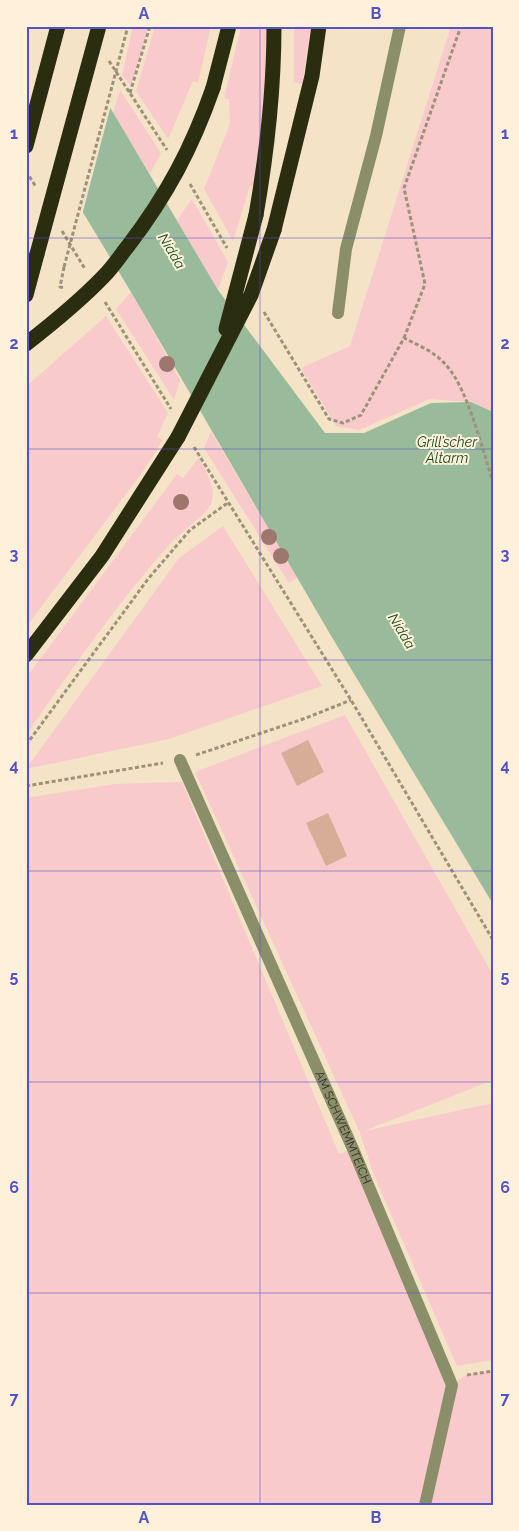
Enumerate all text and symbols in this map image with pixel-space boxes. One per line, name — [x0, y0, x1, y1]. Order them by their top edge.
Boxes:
text: A — [139, 4, 150, 23]
text: B — [371, 4, 382, 23]
text: 1 — [10, 124, 18, 143]
text: 1 — [501, 124, 509, 143]
water label: Nidda — [155, 230, 189, 272]
text: 2 — [9, 334, 19, 353]
text: 2 — [500, 334, 510, 353]
water label: Grill’scher Altarm — [417, 434, 478, 466]
text: 3 — [10, 545, 19, 564]
text: 3 — [501, 545, 510, 564]
water label: Nidda — [385, 610, 419, 652]
text: 4 — [9, 756, 19, 775]
text: 4 — [500, 756, 510, 775]
text: 5 — [10, 967, 19, 986]
text: 5 — [501, 967, 510, 986]
street label: AM SCHWEMMTEICH — [312, 1069, 374, 1186]
text: 6 — [9, 1178, 19, 1197]
text: 6 — [500, 1178, 510, 1197]
text: 7 — [10, 1389, 19, 1408]
text: 7 — [501, 1389, 510, 1408]
text: A — [139, 1508, 150, 1527]
text: B — [371, 1508, 382, 1527]

